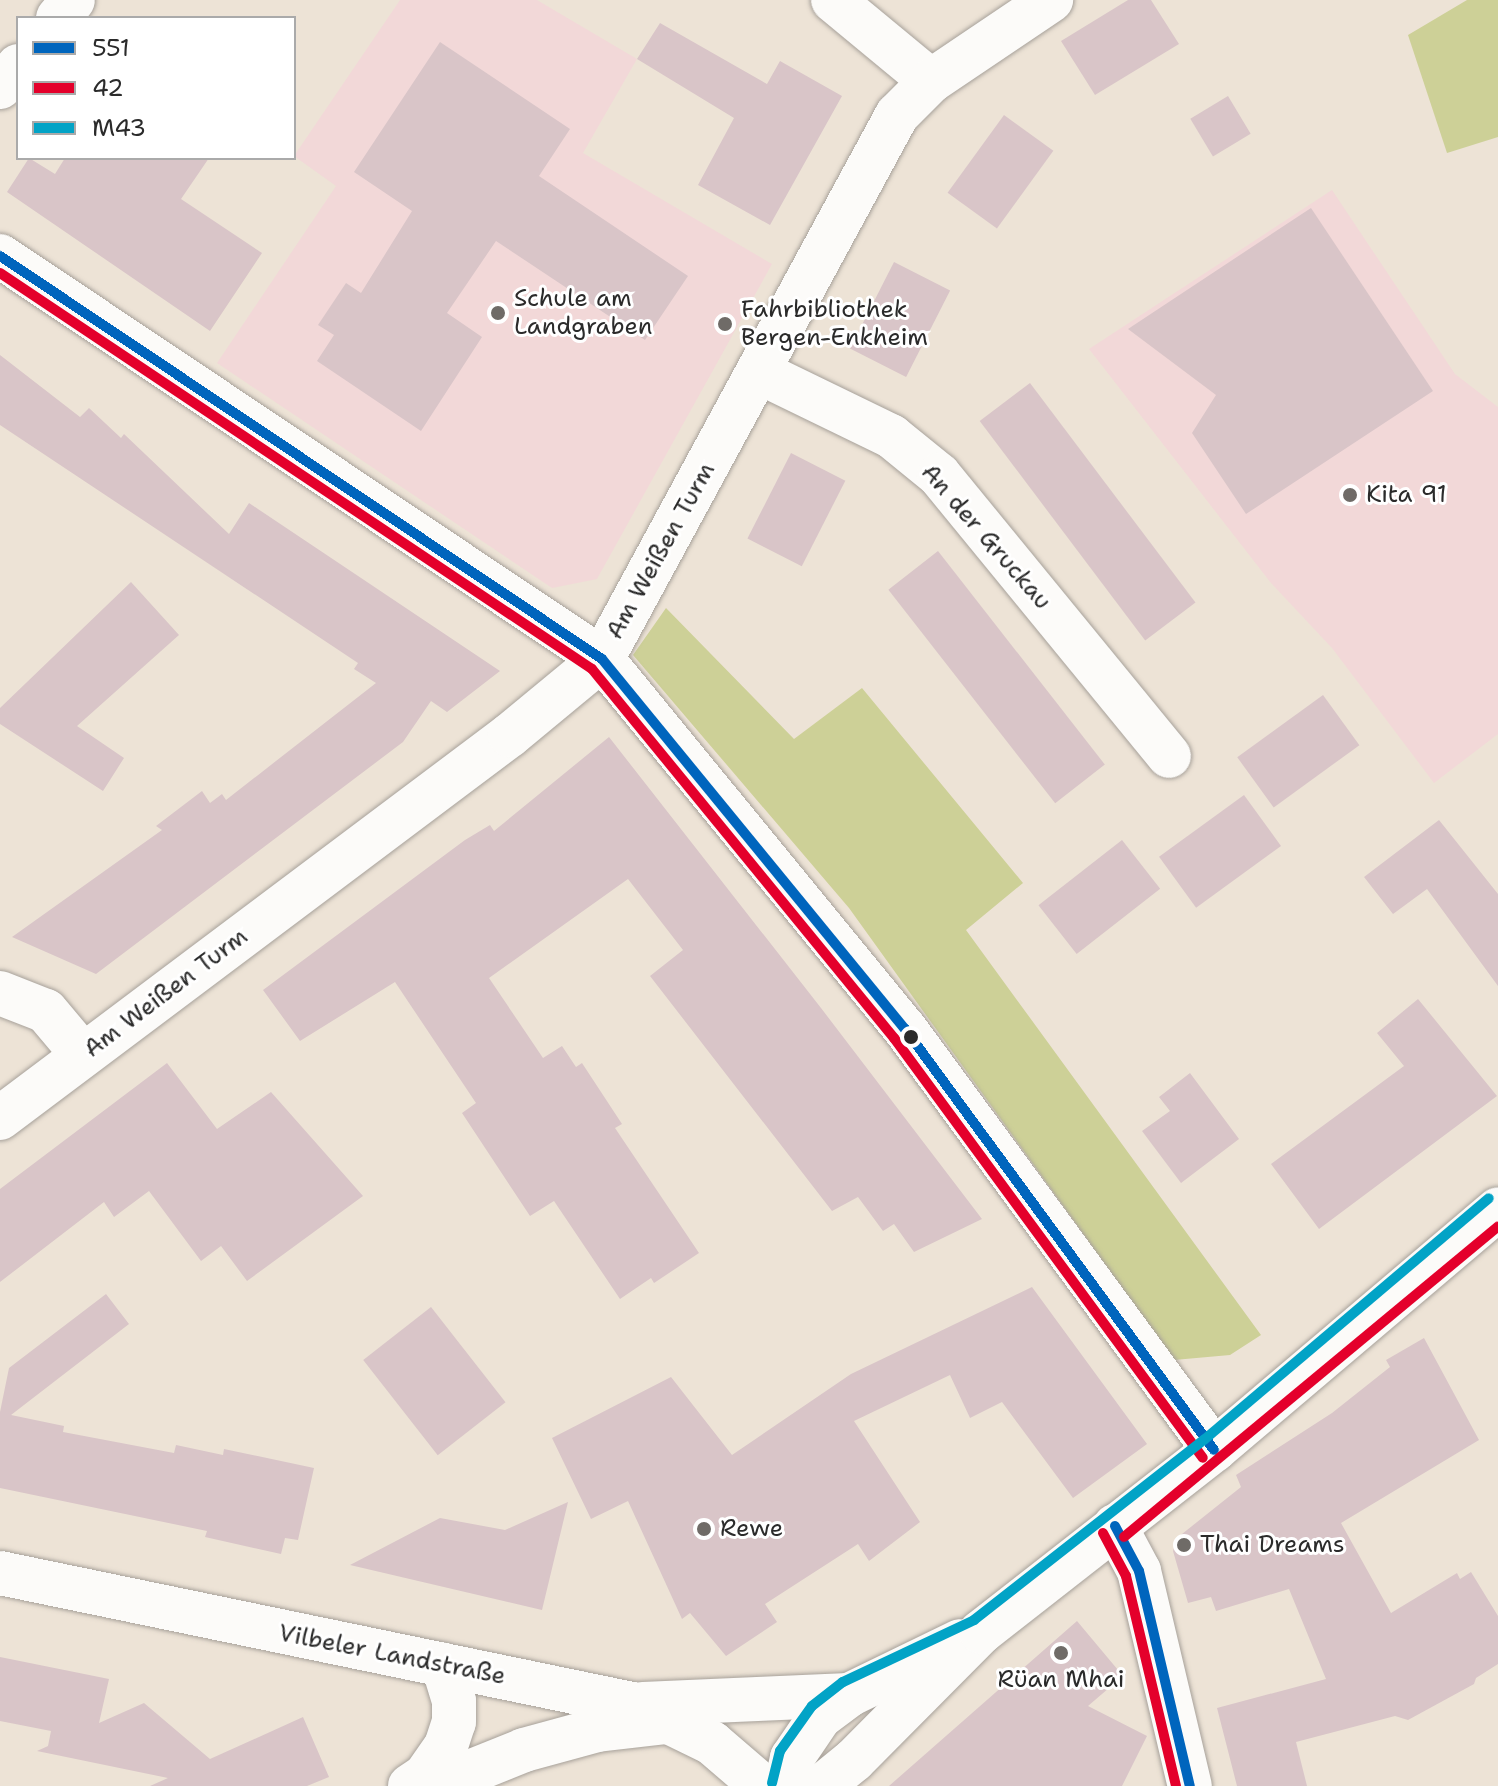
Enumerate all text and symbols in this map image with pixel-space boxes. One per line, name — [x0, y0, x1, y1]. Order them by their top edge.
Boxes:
legend — [16, 16, 296, 160]
text: 551 — [92, 32, 130, 64]
text: 42 — [92, 72, 124, 104]
text: M43 — [92, 112, 146, 144]
place label: Schule am Landgraben — [514, 285, 652, 341]
place label: Fahrbibliothek Bergen-Enkheim — [741, 296, 928, 352]
marker: Schule am Landgraben — [489, 304, 507, 322]
marker: Fahrbibliothek Bergen-Enkheim — [716, 315, 734, 333]
street label: Am Weißen Turm — [601, 458, 721, 644]
street label: An der Gruckau — [915, 458, 1057, 616]
place label: Kita 91 — [1366, 481, 1447, 509]
marker: Kita 91 — [1341, 486, 1359, 504]
street label: Am Weißen Turm — [79, 922, 253, 1064]
unlabelled marker — [903, 1029, 919, 1045]
place label: Rewe — [720, 1515, 783, 1543]
marker: Rewe — [695, 1520, 713, 1538]
place label: Thai Dreams — [1200, 1531, 1345, 1559]
marker: Thai Dreams — [1175, 1536, 1193, 1554]
street label: Vilbeler Landstraße — [276, 1619, 508, 1691]
marker: Rüan Mhai — [1052, 1644, 1070, 1662]
place label: Rüan Mhai — [997, 1666, 1125, 1694]

